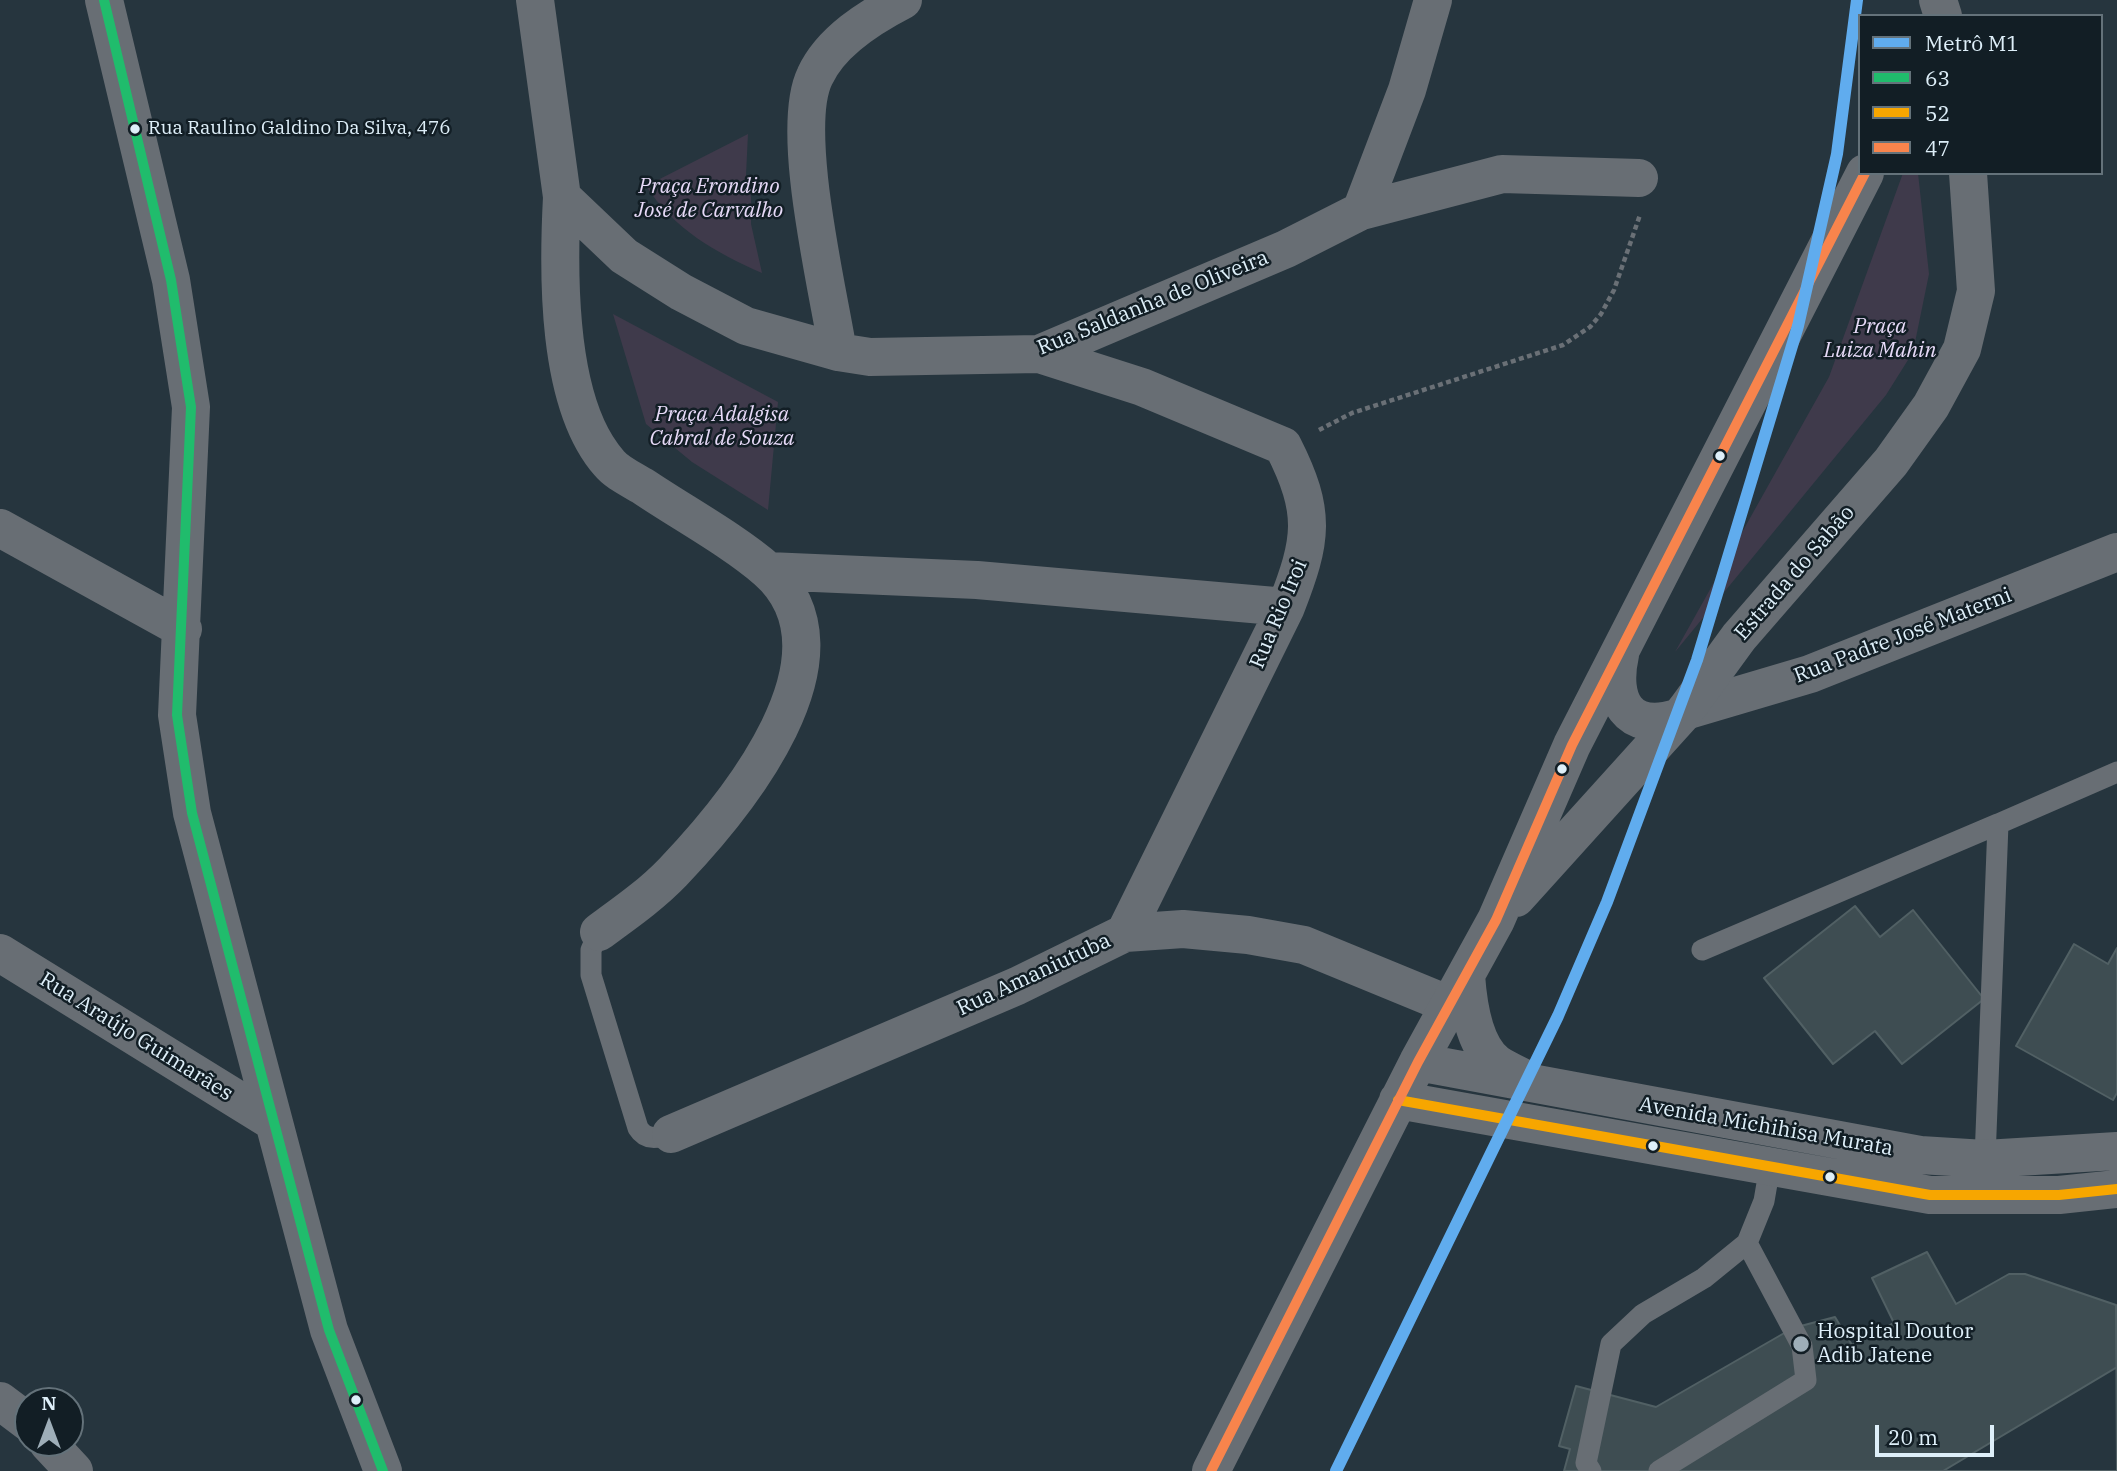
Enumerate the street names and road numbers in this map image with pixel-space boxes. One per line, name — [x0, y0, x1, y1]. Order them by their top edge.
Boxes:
street label: Rua Saldanha de Oliveira — [1034, 245, 1272, 361]
street label: Estrada do Sabão — [1730, 501, 1860, 645]
street label: Rua Rio Iroi — [1245, 556, 1313, 672]
street label: Rua Padre José Materni — [1791, 583, 2015, 689]
street label: Rua Amaniutuba — [953, 928, 1115, 1022]
street label: Rua Araújo Guimarães — [35, 967, 237, 1107]
street label: Avenida Michihisa Murata — [1637, 1092, 1895, 1162]

